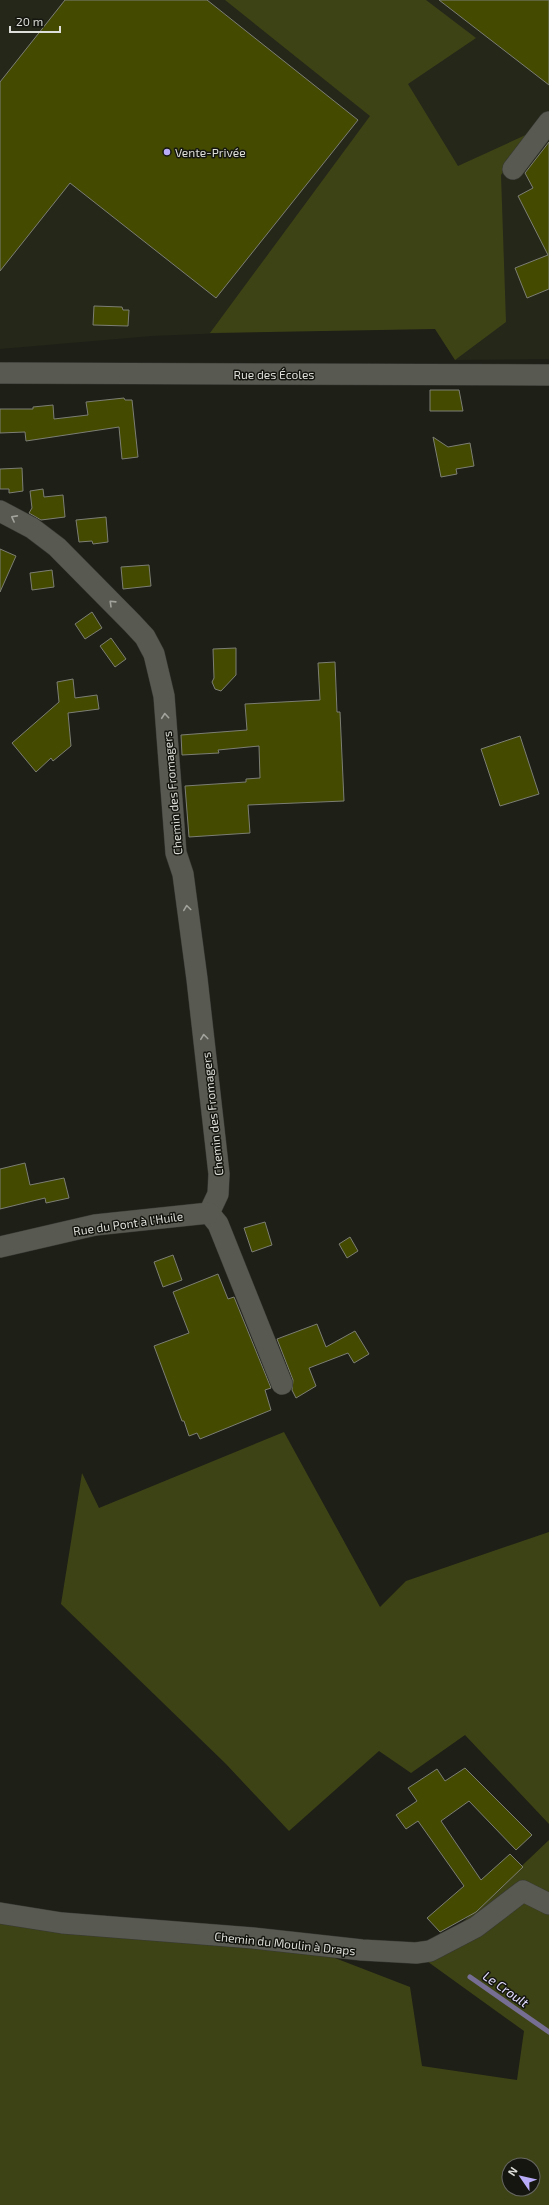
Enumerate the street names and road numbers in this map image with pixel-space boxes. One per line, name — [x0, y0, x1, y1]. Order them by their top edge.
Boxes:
street label: Rue des Écoles — [234, 367, 314, 381]
street label: Chemin des Fromagers — [160, 730, 184, 856]
street label: Chemin des Fromagers — [199, 1051, 225, 1177]
street label: Rue du Pont à l'Huile — [72, 1208, 184, 1238]
street label: Chemin du Moulin à Draps — [214, 1929, 356, 1957]

